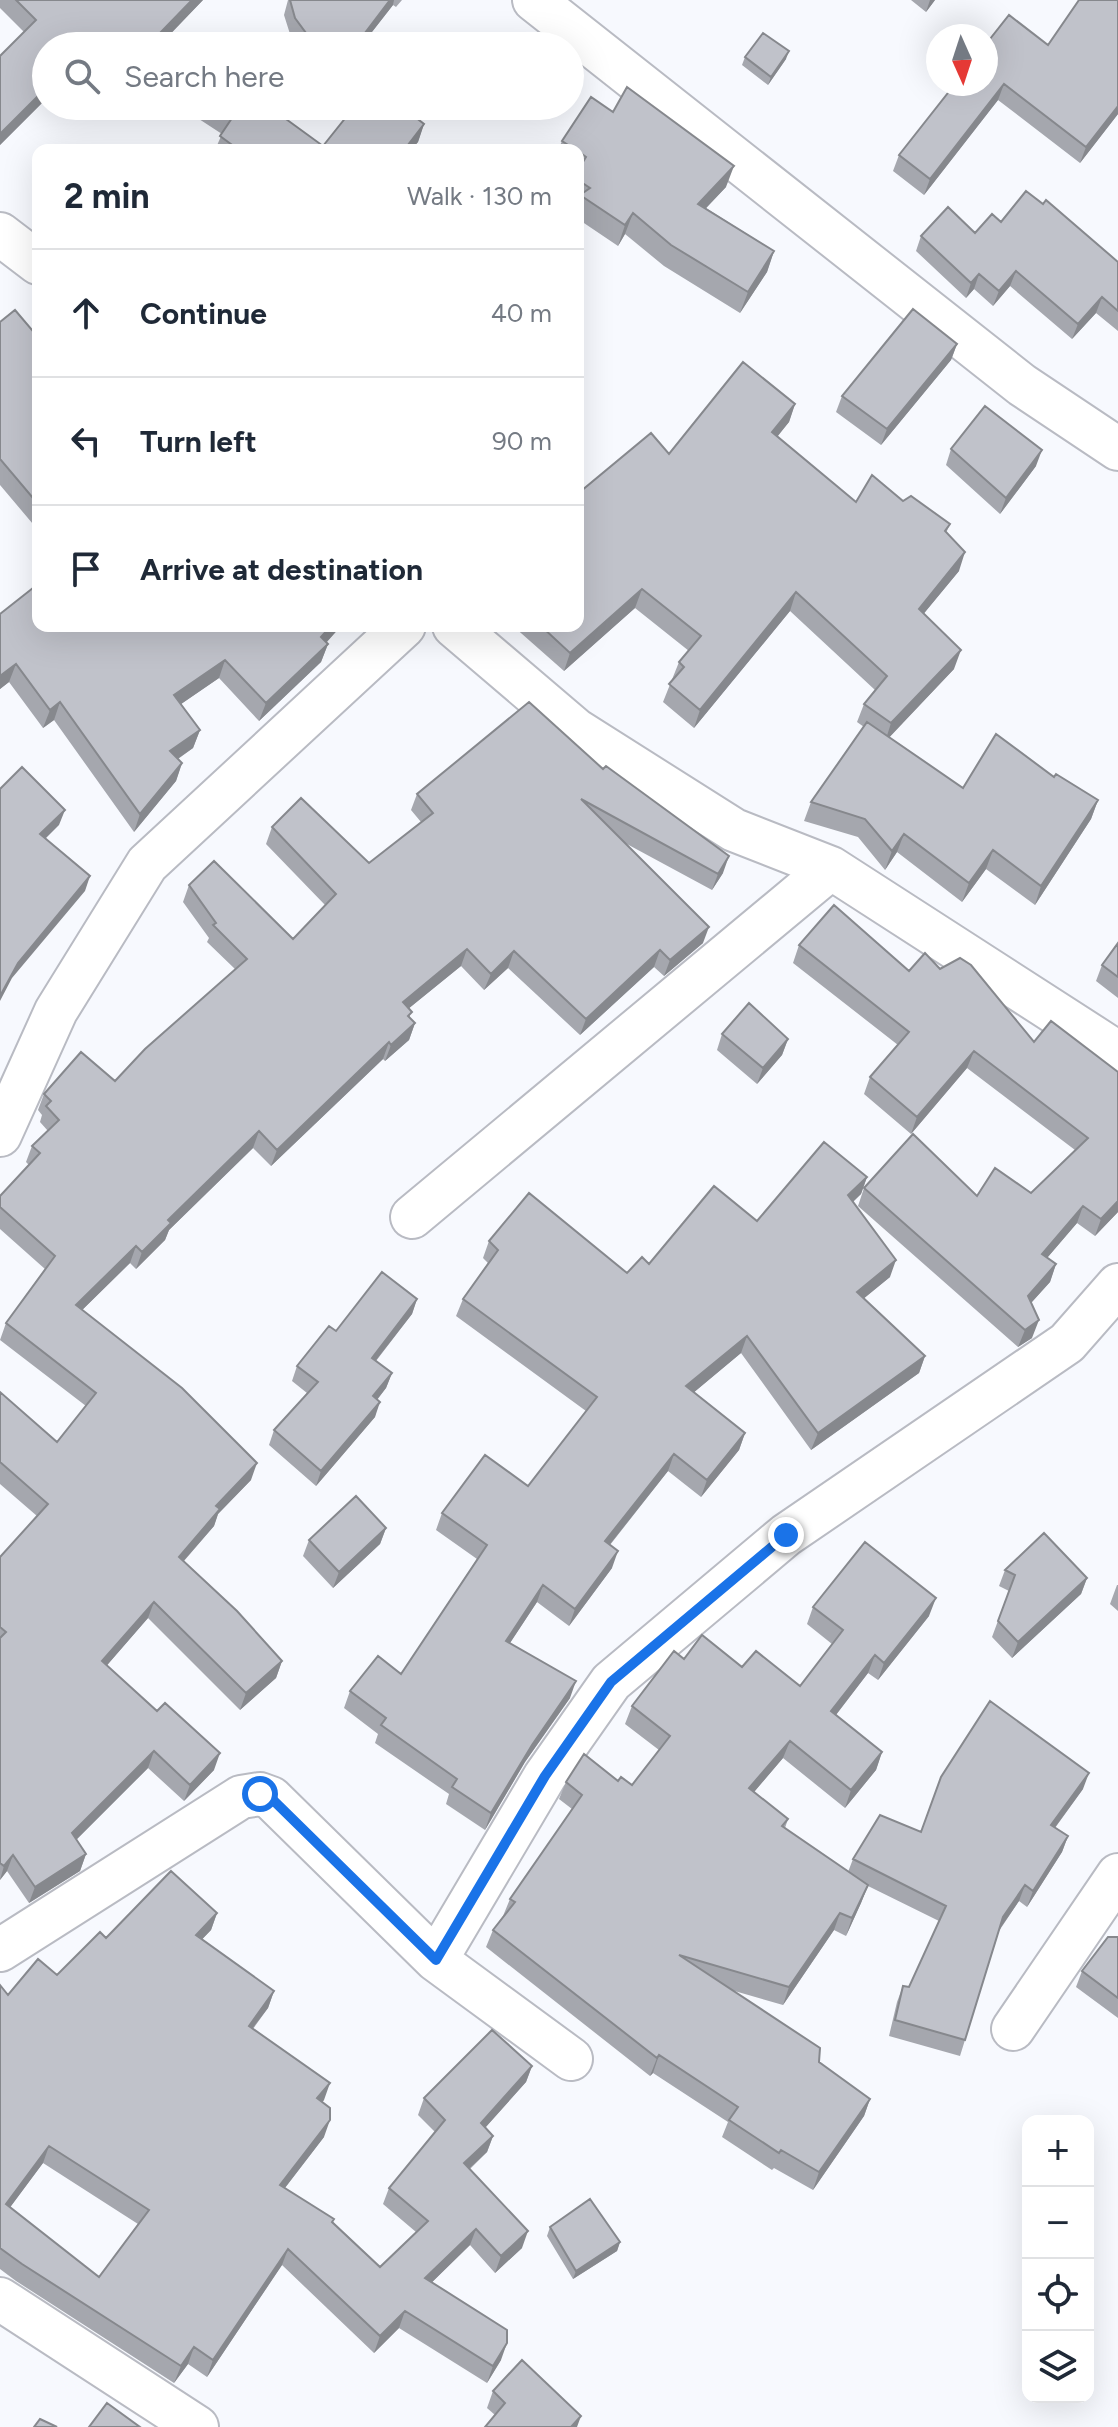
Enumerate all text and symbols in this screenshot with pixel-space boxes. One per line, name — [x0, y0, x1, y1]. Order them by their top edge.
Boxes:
north arrow — [926, 24, 998, 96]
search box — [32, 32, 584, 120]
icon: search — [60, 54, 104, 98]
text: Search here — [124, 58, 284, 95]
text: 2 min — [64, 176, 150, 217]
text: Walk · 130 m — [407, 180, 552, 212]
icon: ahead — [64, 291, 108, 335]
text: Continue — [140, 295, 267, 332]
text: 40 m — [491, 297, 552, 329]
icon: left — [64, 419, 108, 463]
text: Turn left — [140, 423, 257, 460]
text: 90 m — [492, 425, 552, 457]
icon: arrive — [64, 547, 108, 591]
text: Arrive at destination — [140, 551, 423, 588]
route end — [768, 1517, 804, 1553]
route start — [242, 1776, 278, 1812]
map controls — [1022, 2115, 1094, 2403]
button: + — [1022, 2115, 1094, 2187]
button: − — [1022, 2187, 1094, 2259]
button: locate — [1022, 2259, 1094, 2331]
button: layers — [1022, 2331, 1094, 2403]

